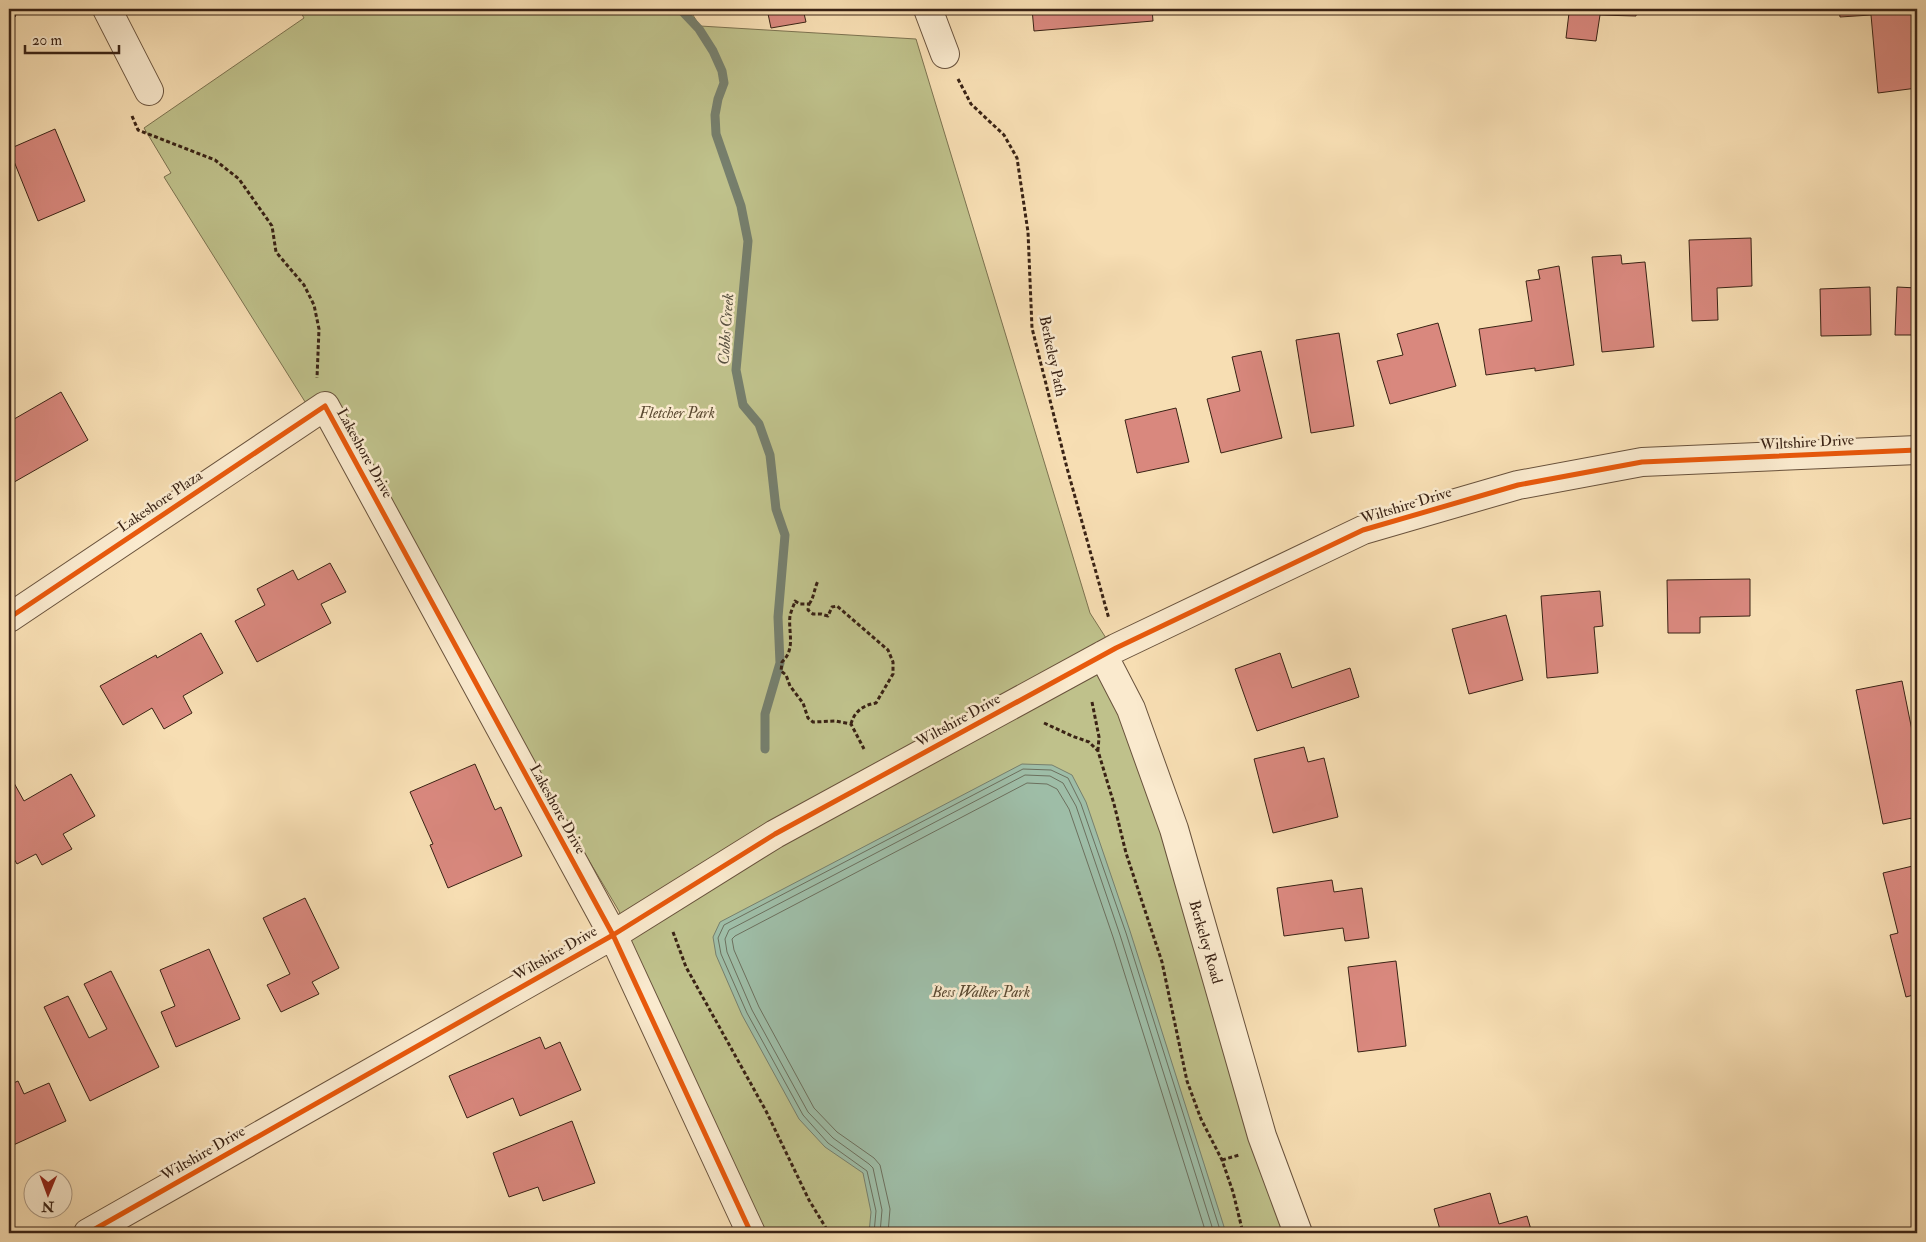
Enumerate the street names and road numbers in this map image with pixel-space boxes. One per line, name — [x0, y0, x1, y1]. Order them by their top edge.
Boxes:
street label: Berkeley Path — [1035, 314, 1070, 398]
street label: Lakeshore Drive — [332, 405, 397, 501]
street label: Wiltshire Drive — [1759, 431, 1855, 455]
street label: Lakeshore Plaza — [114, 466, 207, 537]
street label: Wiltshire Drive — [1357, 483, 1454, 529]
street label: Wiltshire Drive — [912, 689, 1004, 752]
street label: Lakeshore Drive — [525, 761, 590, 857]
street label: Berkeley Road — [1185, 898, 1227, 987]
street label: Wiltshire Drive — [509, 922, 601, 986]
street label: Wiltshire Drive — [157, 1122, 249, 1186]

